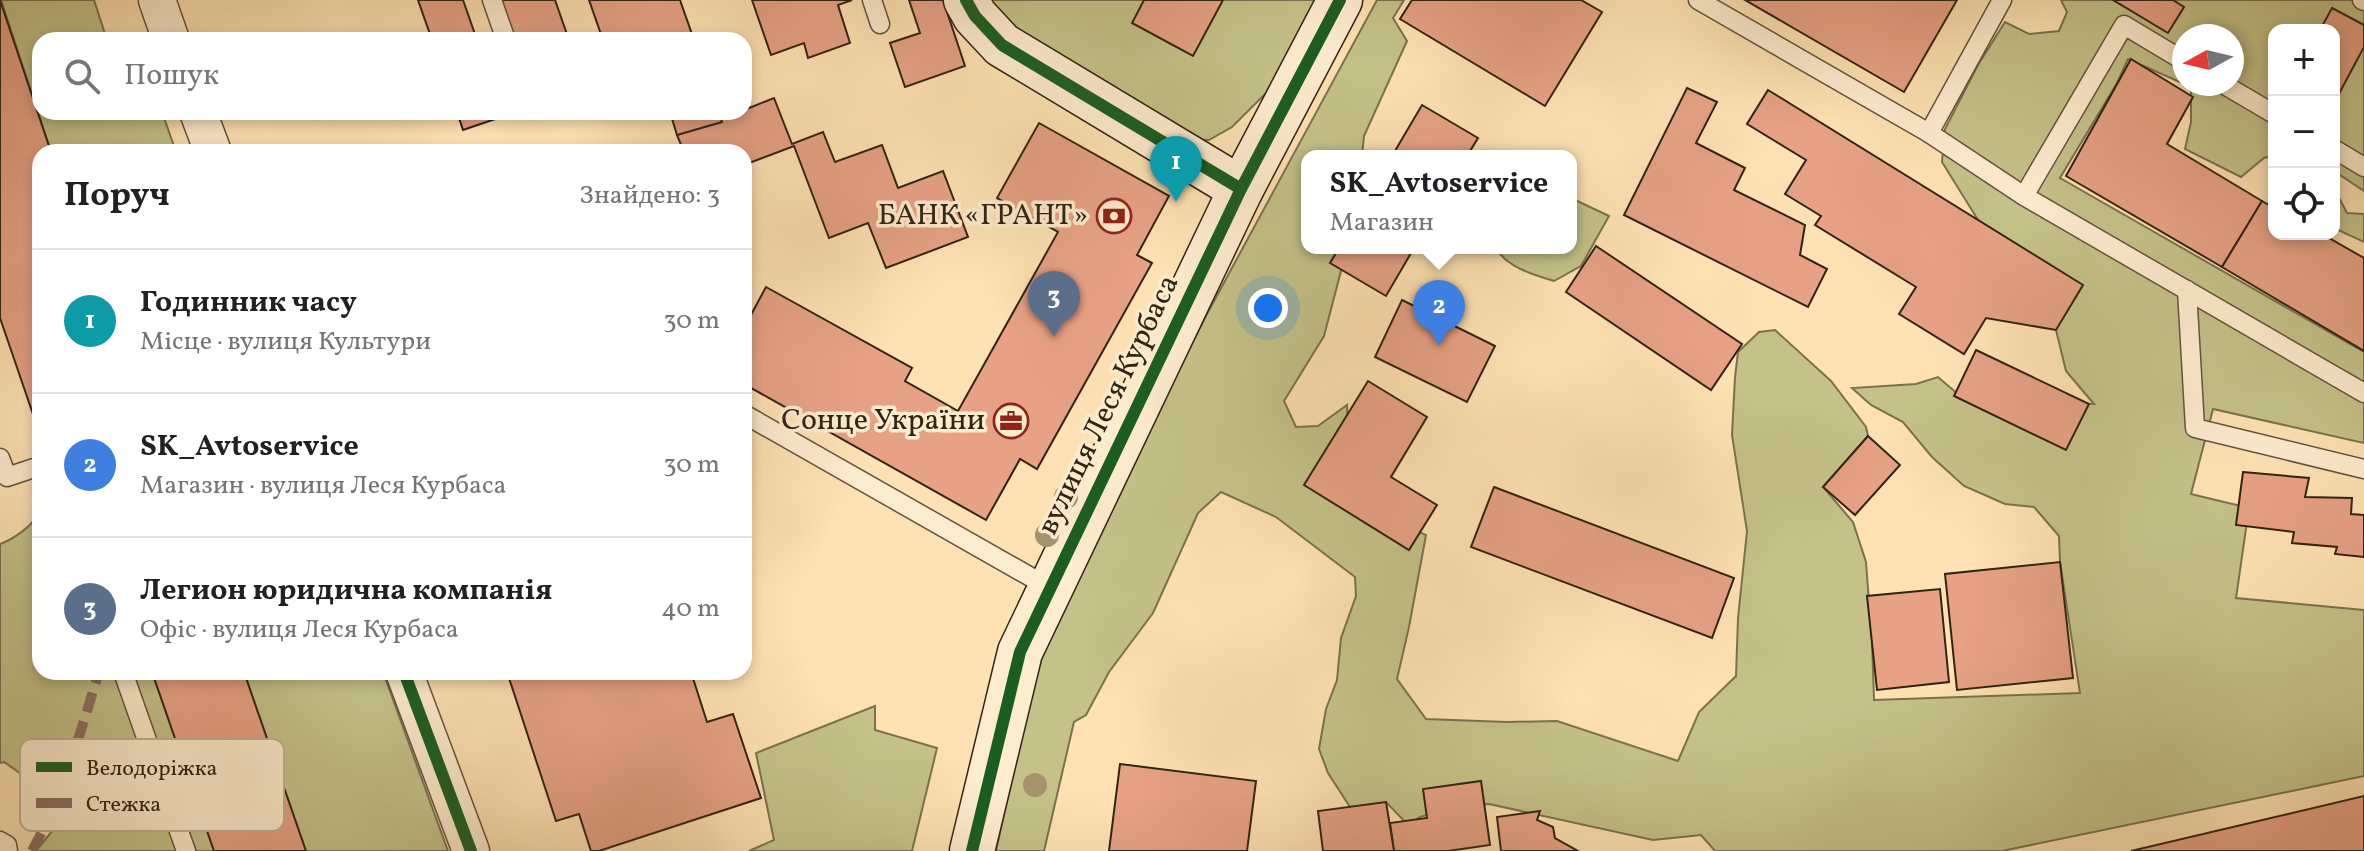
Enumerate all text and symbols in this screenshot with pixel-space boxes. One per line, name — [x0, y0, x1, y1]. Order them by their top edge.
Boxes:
north arrow — [2172, 24, 2244, 96]
map controls — [2268, 24, 2340, 240]
button: + — [2268, 24, 2340, 96]
search box — [32, 32, 752, 120]
icon: search — [60, 54, 104, 98]
text: Пошук — [124, 55, 219, 97]
button: − — [2268, 96, 2340, 168]
pin: 1 — [1150, 136, 1202, 202]
popup — [1301, 150, 1577, 254]
text: SK_Avtoservice — [1330, 163, 1548, 205]
button: locate — [2268, 168, 2340, 240]
text: Поруч — [64, 173, 170, 220]
text: Знайдено: 3 — [579, 178, 720, 214]
place label: БАНК «ГРАНТ» — [878, 195, 1088, 237]
bank icon: БАНК «ГРАНТ» — [1095, 197, 1133, 235]
text: Магазин — [1330, 205, 1434, 241]
street label: вулиця Леся Курбаса — [1028, 268, 1190, 542]
pin: 3 — [1028, 271, 1080, 337]
pin: 2 — [1413, 280, 1465, 346]
text: Годинник часу — [140, 282, 357, 324]
your location — [1248, 288, 1288, 328]
text: 1 — [85, 303, 95, 339]
text: 30 m — [663, 303, 720, 339]
text: Місце · вулиця Культури — [140, 324, 431, 360]
place label: Сонце України — [781, 400, 985, 442]
office icon: Сонце України — [992, 402, 1030, 440]
text: SK_Avtoservice — [140, 426, 359, 468]
text: 2 — [83, 447, 97, 483]
text: 30 m — [663, 447, 720, 483]
text: Магазин · вулиця Леся Курбаса — [140, 468, 507, 504]
text: Легион юридична компанія — [140, 570, 552, 612]
text: 3 — [83, 591, 97, 627]
text: 40 m — [661, 591, 720, 627]
text: Офіс · вулиця Леся Курбаса — [140, 612, 459, 648]
legend — [20, 739, 284, 831]
text: Велодоріжка — [86, 754, 217, 785]
text: Стежка — [86, 790, 161, 821]

